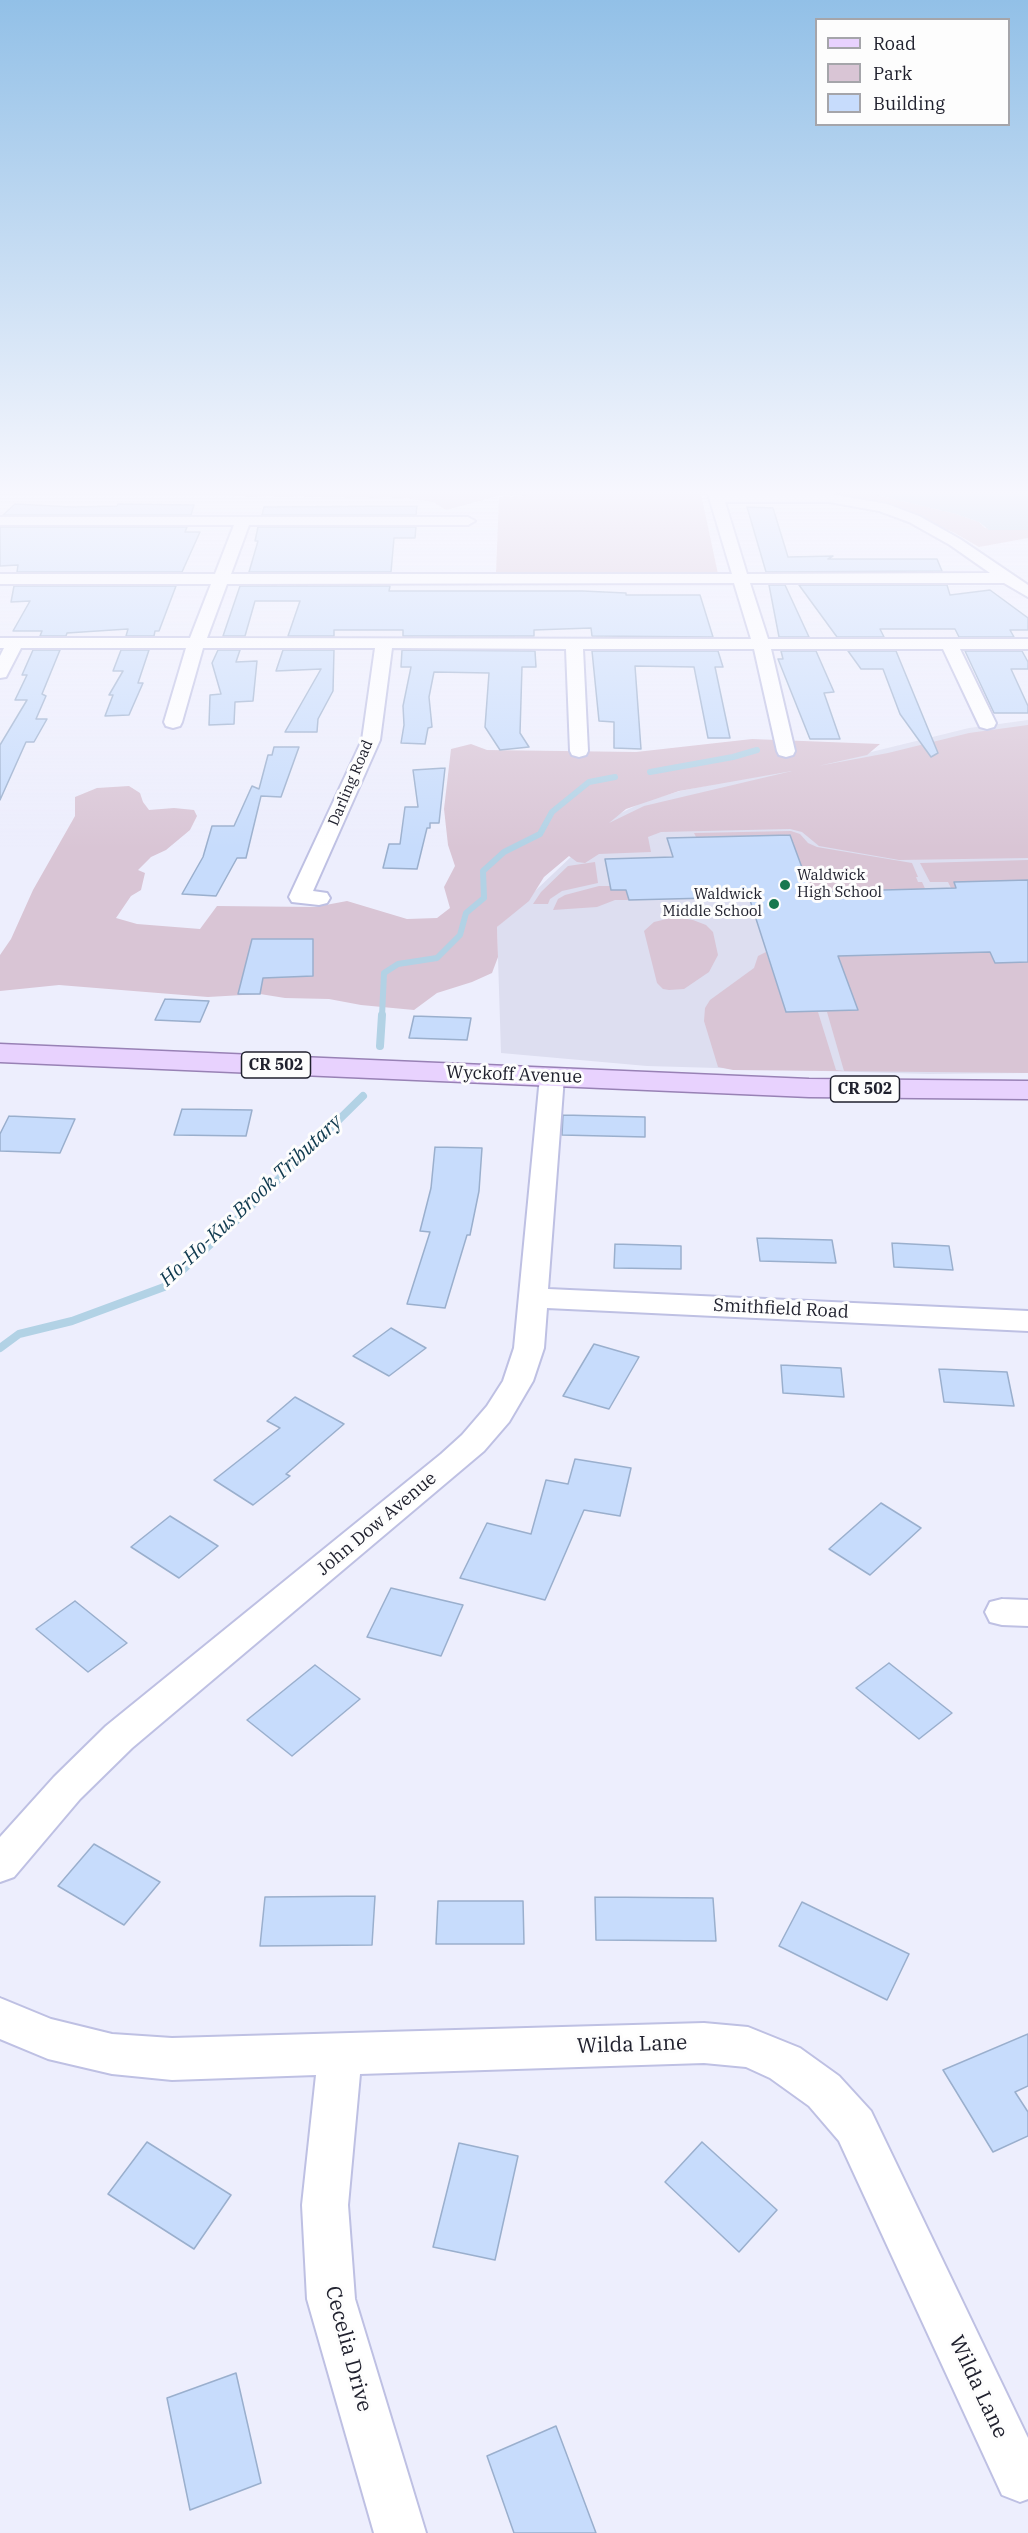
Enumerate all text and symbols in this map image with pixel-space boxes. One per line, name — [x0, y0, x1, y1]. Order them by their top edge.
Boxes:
legend — [815, 18, 1010, 126]
text: Road — [873, 32, 916, 55]
text: Park — [873, 62, 912, 85]
text: Building — [873, 92, 945, 115]
street label: Darling Road — [325, 737, 377, 829]
place label: Waldwick High School — [797, 867, 882, 902]
marker: Waldwick High School — [778, 878, 792, 892]
place label: Waldwick Middle School — [662, 886, 762, 921]
marker: Waldwick Middle School — [767, 897, 781, 911]
road number: CR 502 — [242, 1052, 310, 1078]
street label: Wyckoff Avenue — [446, 1062, 582, 1088]
road number: CR 502 — [830, 1076, 900, 1102]
water label: Ho-Ho-Kus Brook Tributary — [155, 1111, 347, 1291]
street label: Smithfield Road — [713, 1295, 849, 1323]
street label: John Dow Avenue — [313, 1468, 441, 1580]
street label: Wilda Lane — [576, 2030, 688, 2060]
street label: Cecelia Drive — [319, 2284, 377, 2414]
street label: Wilda Lane — [943, 2332, 1013, 2442]

